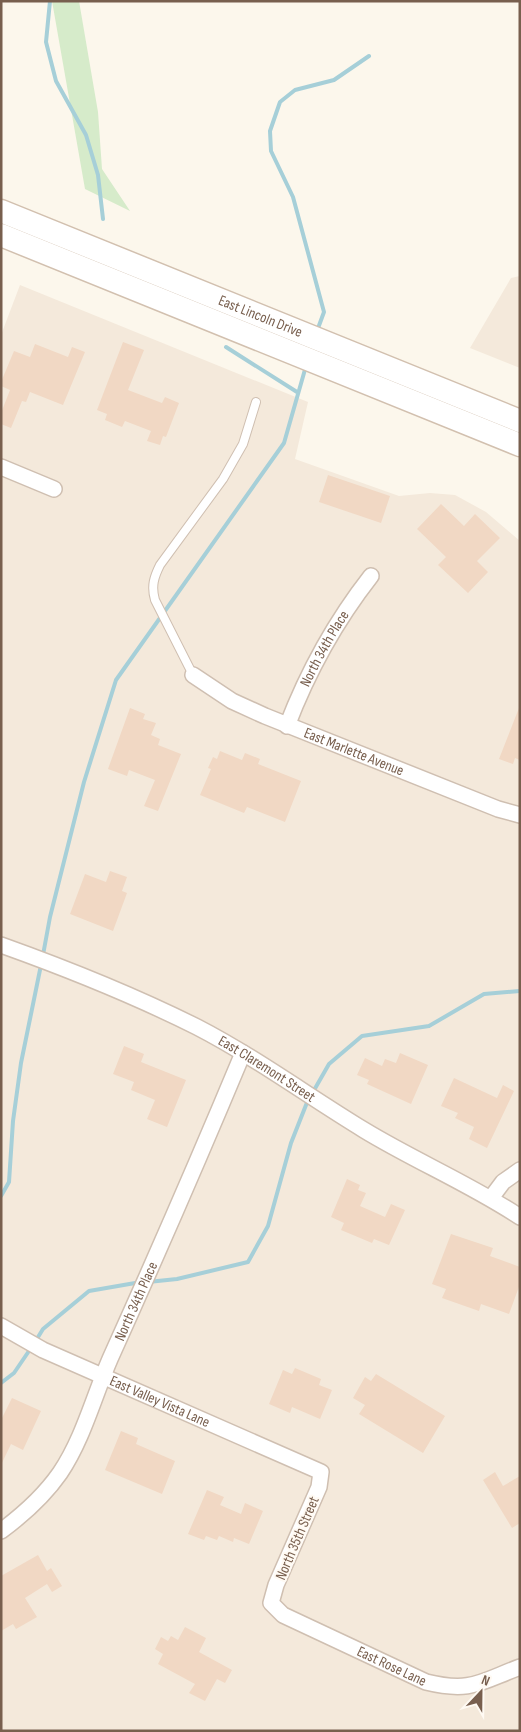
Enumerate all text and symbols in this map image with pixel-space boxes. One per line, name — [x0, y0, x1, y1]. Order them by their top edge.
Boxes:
street label: East Lincoln Drive — [216, 291, 305, 342]
street label: North 34th Place — [296, 607, 354, 690]
street label: East Marlette Avenue — [301, 724, 407, 780]
street label: East Claremont Street — [215, 1031, 319, 1107]
street label: North 34th Place — [110, 1259, 162, 1344]
street label: East Valley Vista Lane — [107, 1371, 213, 1432]
street label: North 35th Street — [271, 1493, 324, 1583]
street label: East Rose Lane — [354, 1642, 430, 1691]
north arrow — [456, 1667, 506, 1717]
text: N — [479, 1671, 492, 1690]

